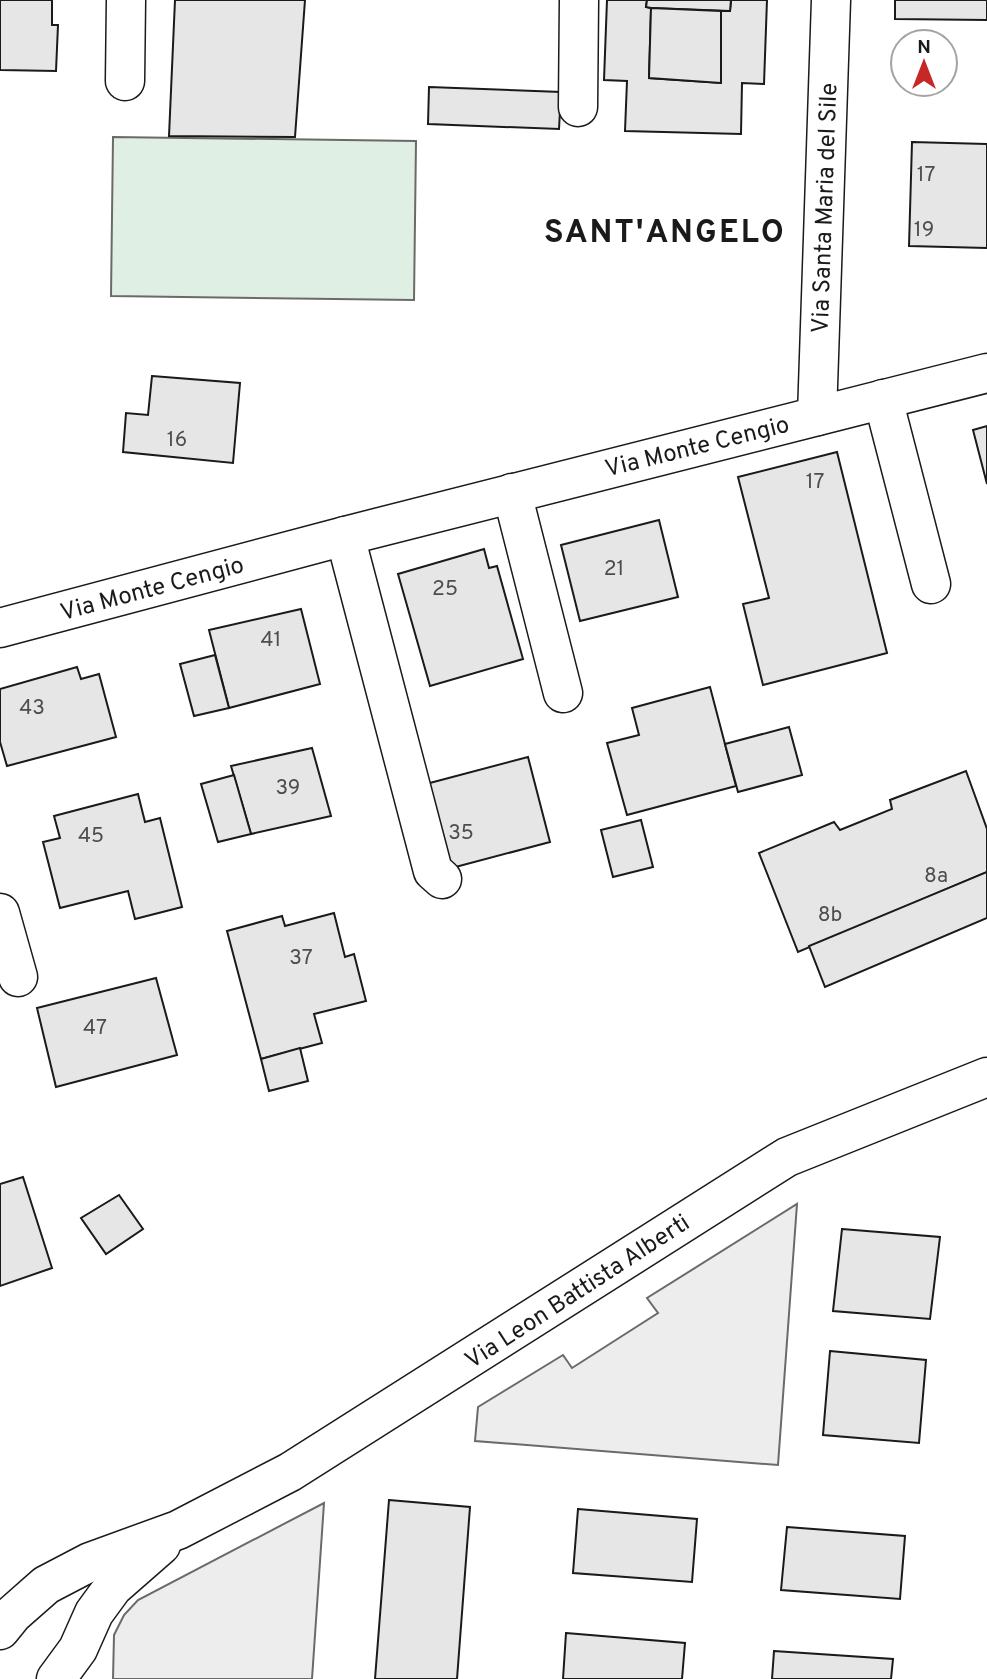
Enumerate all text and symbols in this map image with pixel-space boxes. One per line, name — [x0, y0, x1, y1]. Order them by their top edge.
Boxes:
north arrow — [889, 28, 959, 98]
text: N — [917, 36, 931, 60]
street label: Via Santa Maria del Sile — [807, 82, 845, 334]
house number: 17 — [917, 162, 935, 189]
district label: SANT'ANGELO — [544, 214, 786, 254]
house number: 19 — [914, 217, 934, 244]
street label: Via Monte Cengio — [602, 411, 793, 485]
house number: 16 — [167, 427, 187, 454]
house number: 17 — [806, 469, 824, 496]
street label: Via Monte Cengio — [57, 551, 248, 629]
house number: 21 — [604, 556, 624, 583]
house number: 25 — [432, 576, 458, 603]
house number: 41 — [261, 627, 281, 654]
house number: 43 — [19, 695, 45, 722]
house number: 39 — [276, 775, 300, 802]
house number: 35 — [448, 820, 474, 847]
house number: 45 — [78, 823, 104, 850]
house number: 8a — [924, 863, 948, 890]
house number: 8b — [818, 902, 842, 929]
house number: 37 — [289, 945, 313, 972]
house number: 47 — [83, 1015, 107, 1042]
street label: Via Leon Battista Alberti — [460, 1209, 696, 1377]

